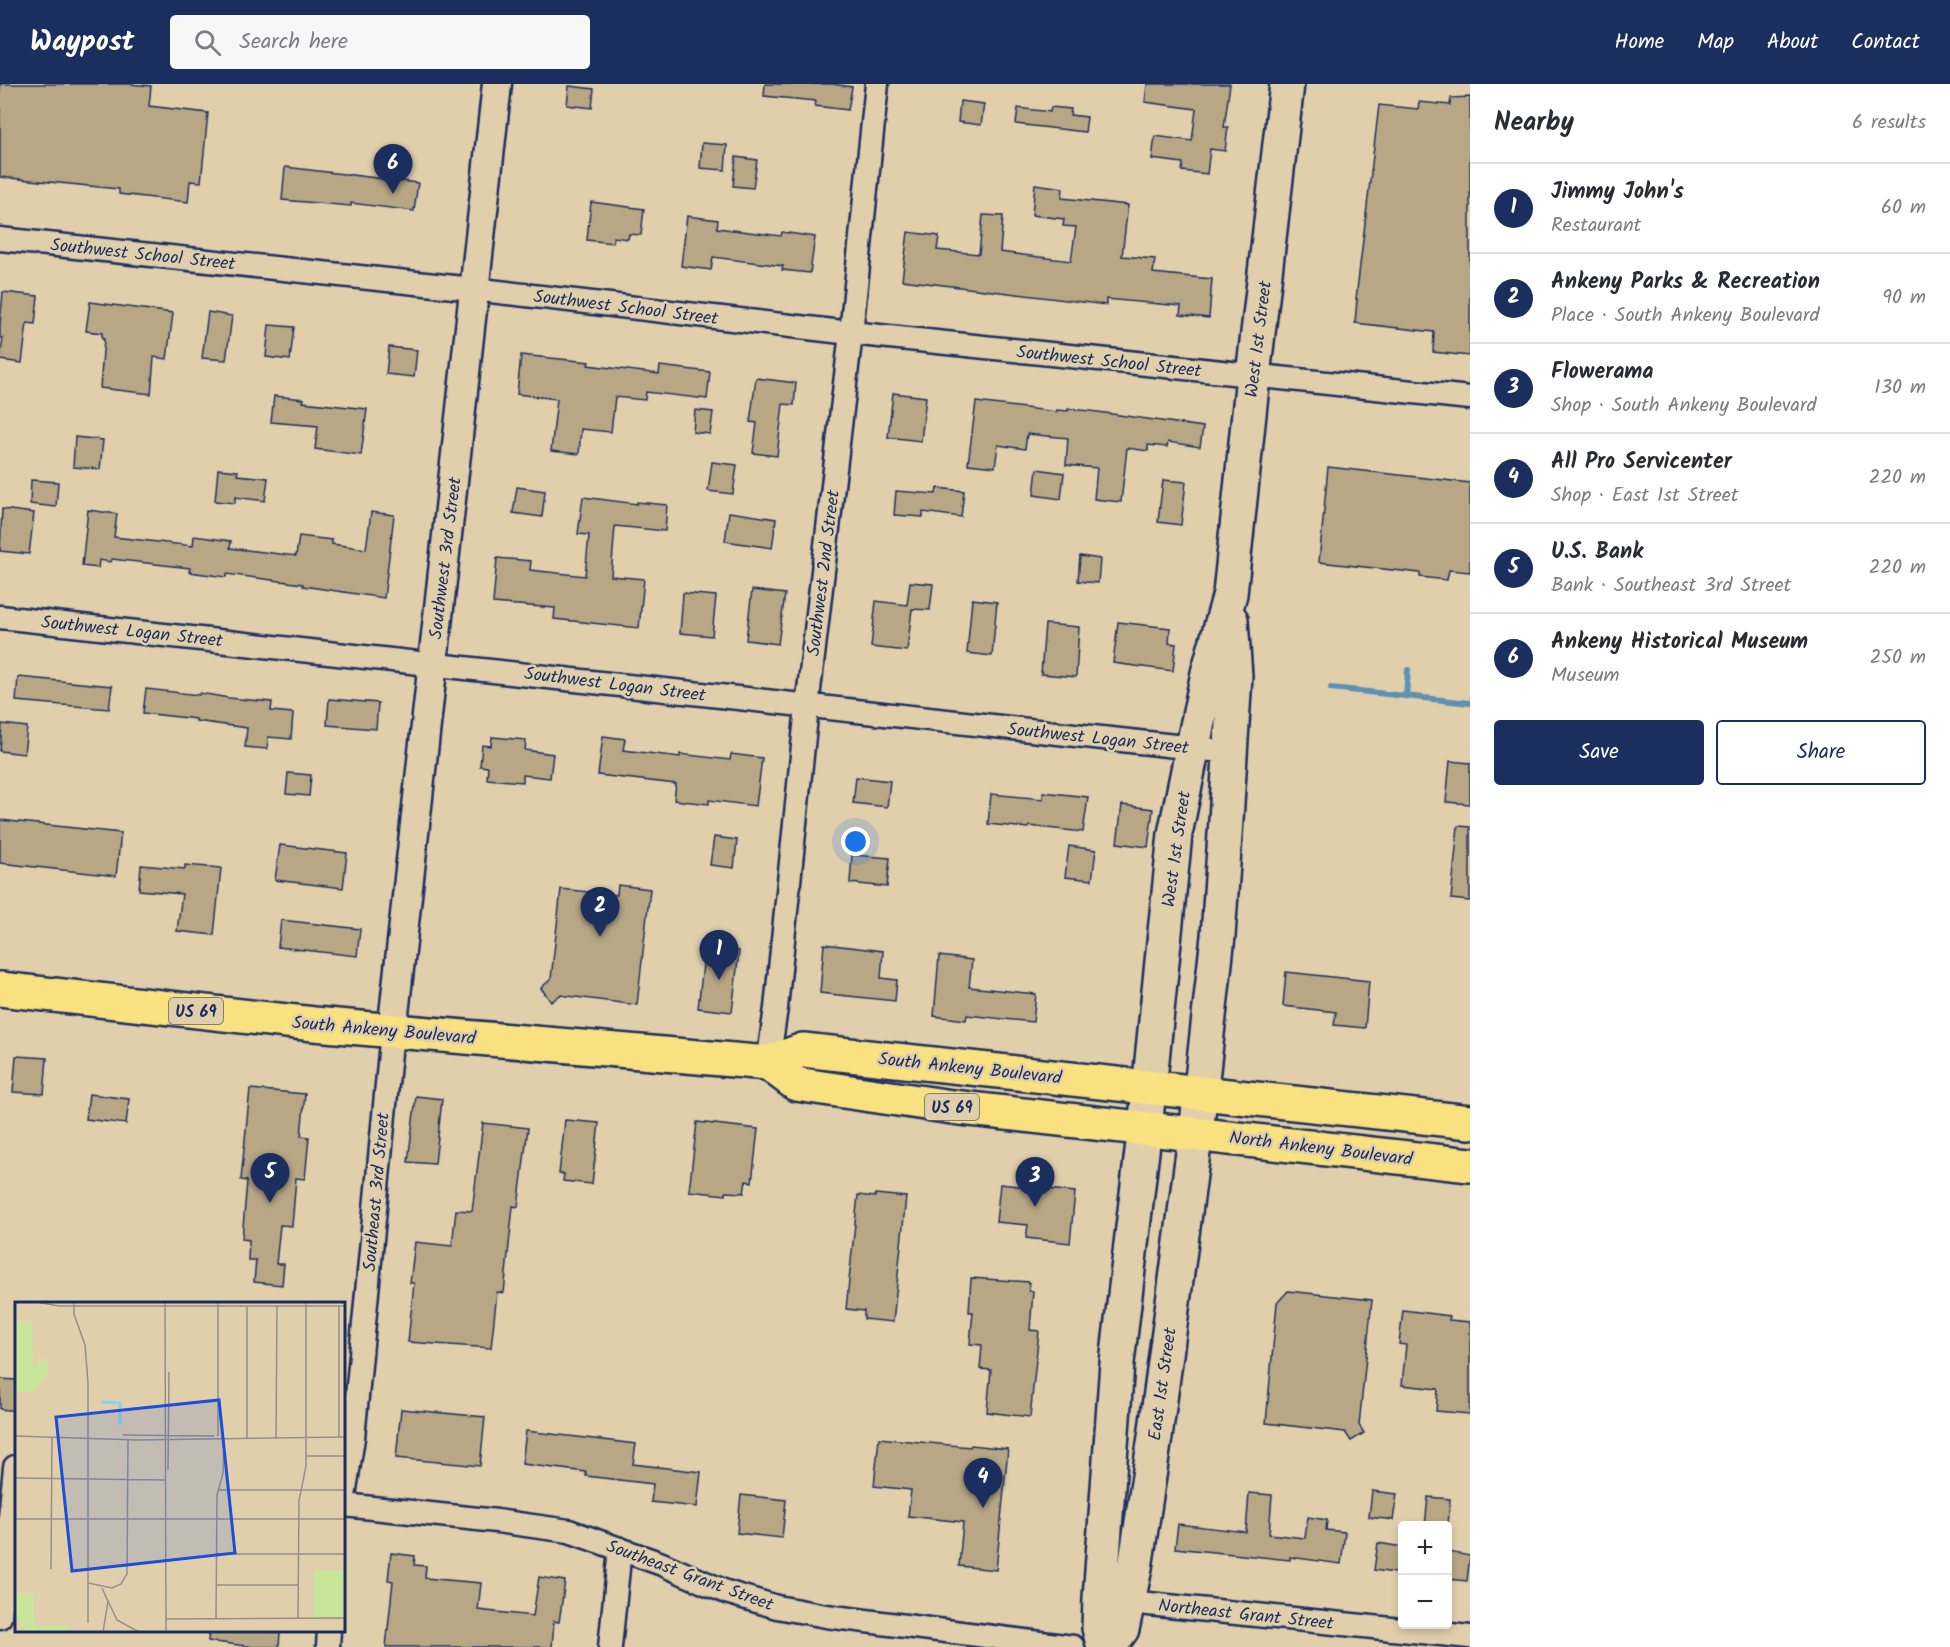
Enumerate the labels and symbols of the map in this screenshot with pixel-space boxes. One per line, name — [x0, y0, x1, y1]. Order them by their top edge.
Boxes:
pin: 6 — [374, 144, 412, 194]
street label: Southwest School Street — [49, 231, 238, 280]
street label: West 1st Street — [1238, 278, 1281, 399]
street label: Southwest School Street — [532, 283, 721, 334]
street label: Southwest School Street — [1015, 338, 1204, 387]
street label: Southwest 3rd Street — [422, 474, 471, 641]
street label: Southwest 2nd Street — [800, 488, 849, 658]
street label: Southwest Logan Street — [40, 609, 225, 657]
street label: Southwest Logan Street — [522, 660, 708, 711]
street label: Southwest Logan Street — [1006, 716, 1191, 764]
street label: West 1st Street — [1155, 788, 1200, 909]
your location — [841, 827, 870, 856]
pin: 2 — [580, 888, 620, 937]
pin: 1 — [700, 930, 738, 980]
road number: US 69 — [169, 998, 223, 1024]
street label: South Ankeny Boulevard — [291, 1009, 478, 1054]
street label: South Ankeny Boulevard — [877, 1045, 1064, 1094]
road number: US 69 — [925, 1094, 979, 1120]
street label: Southeast 3rd Street — [356, 1110, 399, 1273]
street label: North Ankeny Boulevard — [1228, 1124, 1415, 1175]
pin: 5 — [250, 1154, 290, 1203]
pin: 3 — [1016, 1158, 1054, 1207]
inset map — [15, 1302, 345, 1632]
street label: East 1st Street — [1141, 1325, 1186, 1443]
pin: 4 — [964, 1458, 1002, 1508]
street label: Southeast Grant Street — [602, 1533, 778, 1621]
street label: Northeast Grant Street — [1157, 1592, 1336, 1639]

